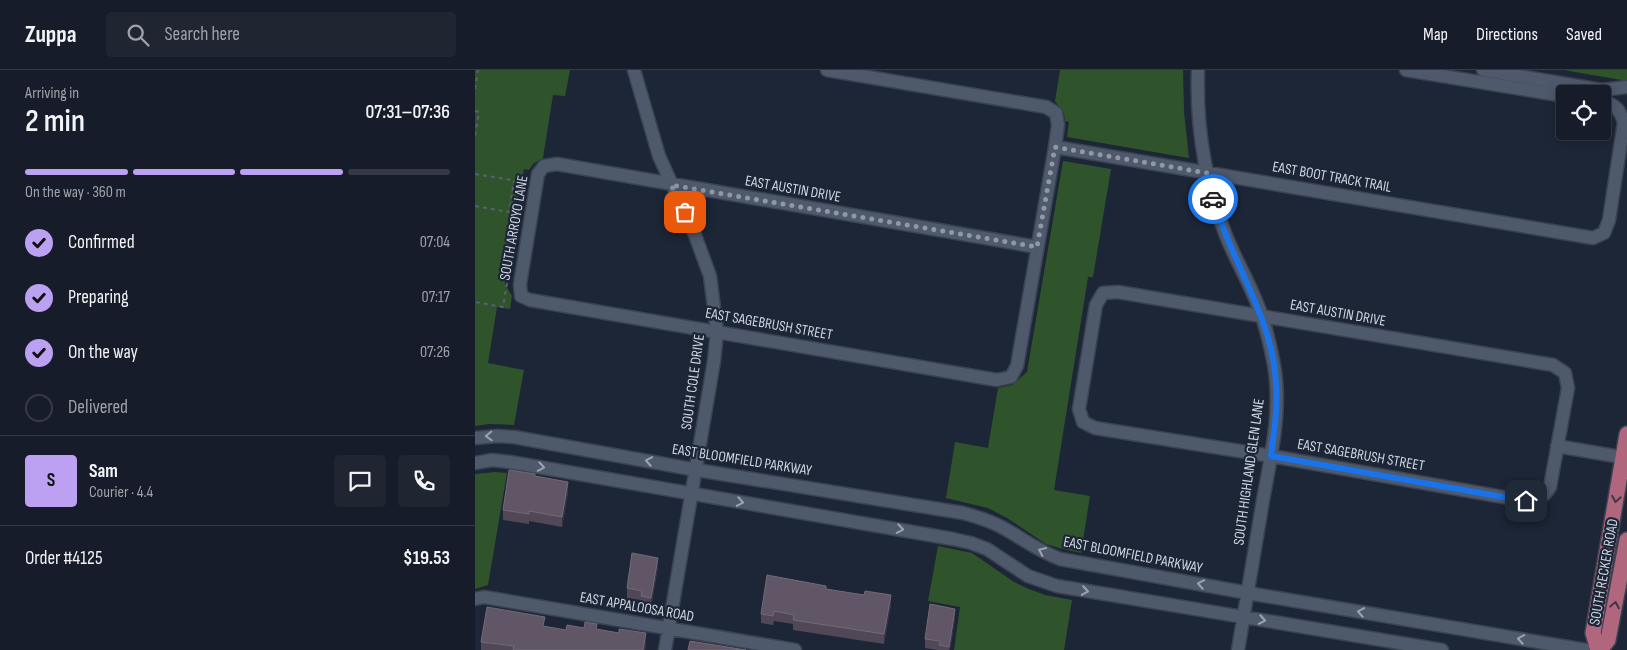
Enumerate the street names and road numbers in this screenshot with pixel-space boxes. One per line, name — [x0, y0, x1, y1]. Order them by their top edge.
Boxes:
street label: EAST BOOT TRACK TRAIL — [1271, 157, 1393, 197]
street label: EAST AUSTIN DRIVE — [744, 171, 842, 207]
street label: SOUTH ARROYO LANE — [495, 174, 533, 282]
street label: EAST AUSTIN DRIVE — [1289, 295, 1387, 331]
street label: EAST SAGEBRUSH STREET — [704, 303, 834, 345]
street label: SOUTH COLE DRIVE — [677, 333, 709, 431]
street label: SOUTH HIGHLAND GLEN LANE — [1229, 397, 1269, 547]
street label: EAST SAGEBRUSH STREET — [1296, 434, 1426, 476]
street label: EAST BLOOMFIELD PARKWAY — [671, 440, 814, 481]
street label: SOUTH RECKER ROAD — [1585, 517, 1623, 627]
street label: EAST BLOOMFIELD PARKWAY — [1062, 532, 1205, 578]
street label: EAST APPALOOSA ROAD — [578, 588, 696, 626]

